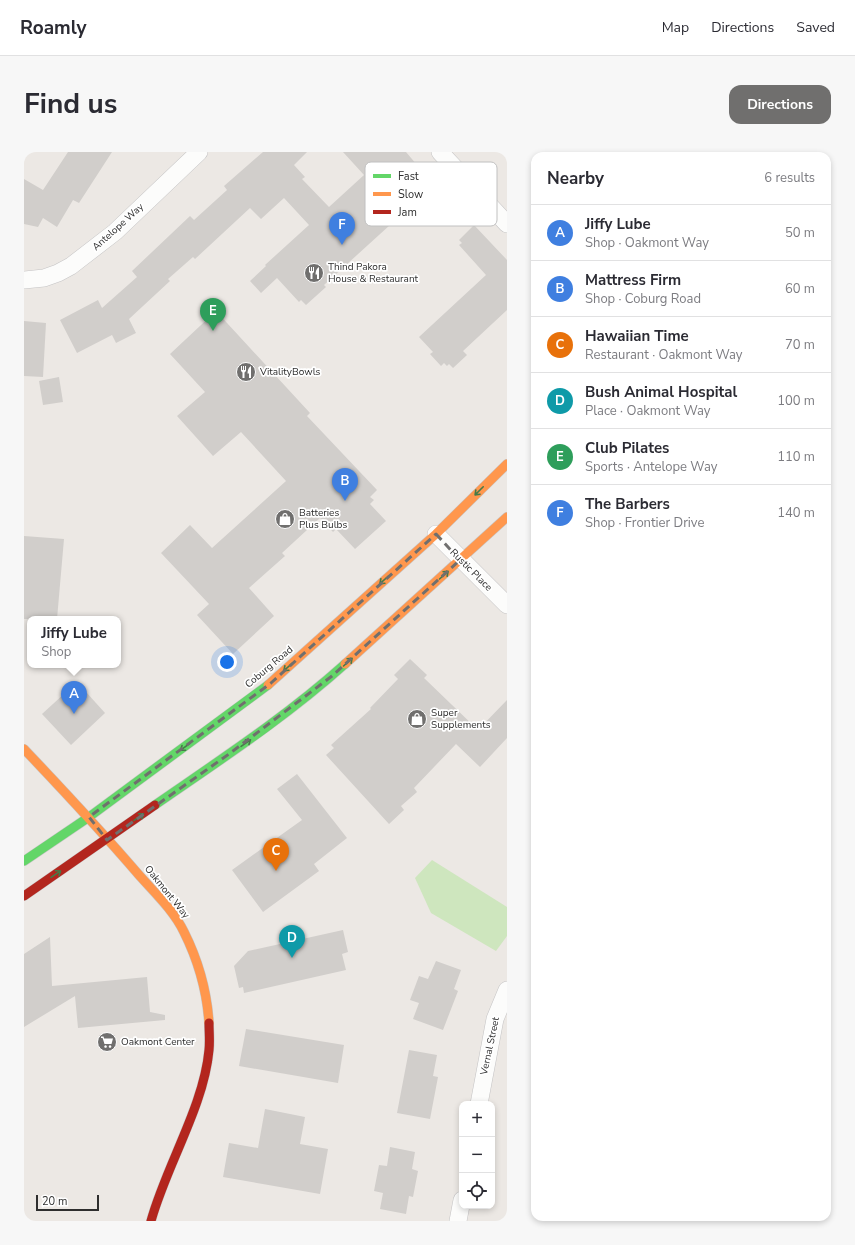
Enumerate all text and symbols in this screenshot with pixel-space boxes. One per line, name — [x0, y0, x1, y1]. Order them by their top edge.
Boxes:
text: Roamly — [20, 15, 87, 41]
text: Map — [662, 18, 689, 37]
text: Directions — [711, 18, 774, 37]
text: Saved — [796, 18, 835, 37]
text: Find us — [24, 85, 118, 123]
button: Directions — [729, 85, 831, 124]
legend — [365, 162, 497, 226]
text: Nearby — [547, 167, 604, 190]
text: Fast — [398, 169, 419, 184]
text: 6 results — [764, 169, 815, 187]
text: Slow — [398, 187, 423, 202]
street label: Antelope Way — [89, 200, 147, 254]
text: Jam — [397, 205, 417, 220]
pin: F — [329, 212, 355, 245]
text: Jiffy Lube — [585, 214, 651, 234]
text: A — [555, 224, 565, 242]
text: 50 m — [785, 224, 815, 242]
text: Shop · Oakmont Way — [585, 234, 709, 252]
place label: Thind Pakora House & Restaurant — [328, 260, 419, 286]
restaurant icon: Thind Pakora House & Restaurant — [303, 262, 325, 284]
text: Mattress Firm — [585, 270, 681, 290]
text: B — [556, 280, 564, 298]
text: 60 m — [785, 280, 815, 298]
text: Shop · Coburg Road — [585, 290, 701, 308]
pin: E — [200, 298, 226, 331]
text: Hawaiian Time — [585, 326, 689, 346]
text: C — [556, 336, 564, 354]
text: 70 m — [785, 336, 815, 354]
text: Restaurant · Oakmont Way — [585, 346, 743, 364]
restaurant icon: VitalityBowls — [235, 361, 257, 383]
place label: VitalityBowls — [259, 365, 321, 379]
text: Bush Animal Hospital — [585, 382, 737, 402]
text: D — [555, 392, 565, 410]
text: 100 m — [777, 392, 815, 410]
text: Place · Oakmont Way — [585, 402, 711, 420]
text: Club Pilates — [585, 438, 669, 458]
text: E — [556, 448, 564, 466]
text: 110 m — [777, 448, 815, 466]
text: Sports · Antelope Way — [585, 458, 717, 476]
pin: B — [332, 468, 358, 501]
one-way arrow — [474, 487, 484, 496]
text: The Barbers — [585, 494, 670, 514]
text: F — [556, 504, 564, 522]
text: 140 m — [777, 504, 815, 522]
place label: Batteries Plus Bulbs — [299, 506, 347, 532]
shop icon: Batteries Plus Bulbs — [274, 508, 296, 530]
text: Shop · Frontier Drive — [585, 514, 704, 532]
street label: Rustic Place — [447, 546, 495, 594]
one-way arrow — [439, 570, 449, 579]
one-way arrow — [379, 576, 390, 585]
popup — [27, 616, 121, 668]
text: Jiffy Lube — [41, 623, 107, 643]
text: Shop — [41, 643, 71, 661]
street label: Coburg Road — [242, 643, 296, 691]
your location — [217, 652, 237, 672]
one-way arrow — [342, 658, 352, 667]
one-way arrow — [283, 663, 293, 672]
pin: A — [61, 681, 87, 714]
place label: Super Supplements — [431, 706, 491, 732]
shop icon: Super Supplements — [406, 708, 428, 730]
one-way arrow — [240, 739, 251, 747]
one-way arrow — [179, 742, 190, 751]
one-way arrow — [134, 813, 145, 821]
pin: C — [263, 838, 289, 871]
street label: Oakmont Way — [141, 862, 193, 922]
one-way arrow — [51, 870, 62, 878]
pin: D — [279, 925, 305, 958]
street label: Vernal Street — [477, 1015, 503, 1077]
supermarket icon: Oakmont Center — [96, 1031, 118, 1053]
place label: Oakmont Center — [121, 1035, 195, 1049]
map controls — [459, 1101, 495, 1209]
button: + — [459, 1101, 495, 1137]
button: − — [459, 1137, 495, 1173]
button: locate — [459, 1173, 495, 1209]
scale bar — [36, 1193, 99, 1212]
text: 20 m — [42, 1194, 67, 1209]

